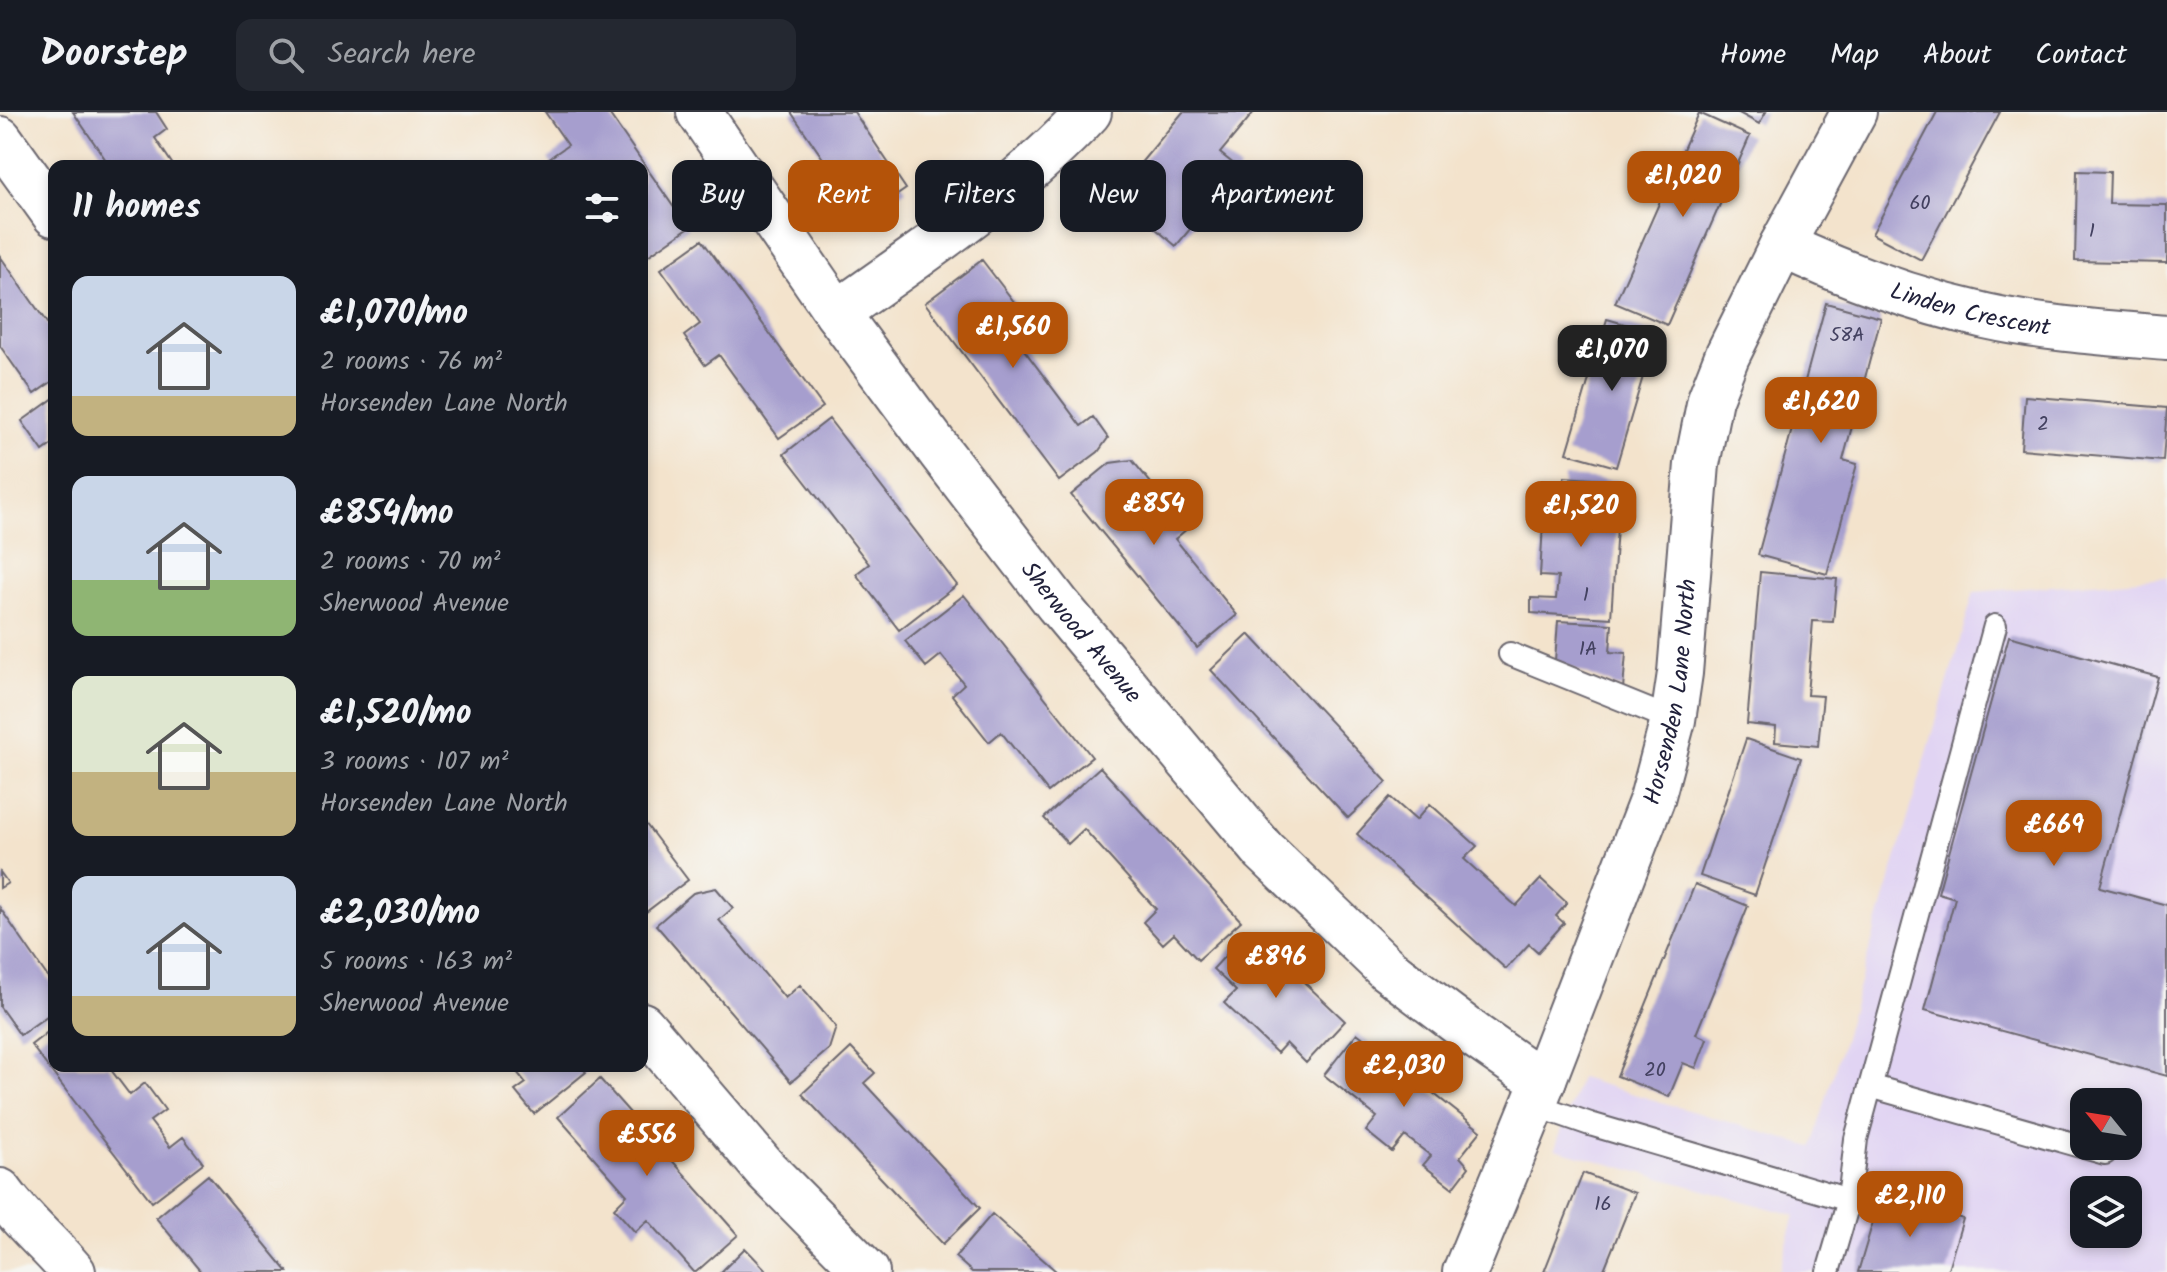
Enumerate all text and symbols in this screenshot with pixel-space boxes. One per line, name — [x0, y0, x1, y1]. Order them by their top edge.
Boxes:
search box — [236, 19, 796, 91]
text: Doorstep — [40, 25, 188, 85]
text: Search here — [328, 31, 476, 79]
icon: search — [264, 33, 308, 77]
text: Home — [1720, 33, 1786, 78]
text: Map — [1830, 33, 1879, 78]
text: About — [1923, 33, 1991, 78]
text: Contact — [2035, 33, 2127, 78]
pin: £1,020 — [1618, 151, 1748, 219]
text: £1,020 — [1645, 156, 1721, 198]
chip: Buy — [672, 160, 772, 232]
chip: Rent — [788, 160, 899, 232]
chip: Filters — [915, 160, 1044, 232]
chip: New — [1060, 160, 1166, 232]
chip: Apartment — [1182, 160, 1363, 232]
text: 11 homes — [72, 181, 201, 235]
icon: filters — [580, 186, 624, 230]
house number: 60 — [1909, 188, 1931, 220]
house number: 1 — [2089, 216, 2095, 248]
street label: Linden Crescent — [1885, 272, 2054, 348]
text: £1,070/mo — [320, 287, 468, 341]
pin: £1,560 — [948, 302, 1078, 370]
text: £1,560 — [976, 307, 1050, 349]
icon: home — [136, 308, 232, 404]
house number: 58A — [1830, 320, 1864, 352]
pin: £1,070 — [1547, 325, 1677, 393]
text: £1,070 — [1576, 330, 1648, 372]
text: 2 rooms · 76 m² — [320, 341, 502, 383]
pin: £1,620 — [1756, 377, 1886, 445]
text: £1,620 — [1783, 382, 1859, 424]
text: Horsenden Lane North — [320, 383, 568, 425]
house number: 2 — [2037, 409, 2049, 441]
pin: £854 — [1107, 479, 1201, 547]
pin: £1,520 — [1516, 481, 1646, 549]
text: £854 — [1123, 484, 1185, 526]
text: £1,520 — [1543, 486, 1619, 528]
text: £854/mo — [320, 487, 454, 541]
icon: home — [136, 508, 232, 604]
text: 2 rooms · 70 m² — [320, 541, 501, 583]
street label: Sherwood Avenue — [1010, 553, 1151, 713]
street label: Horsenden Lane North — [1633, 577, 1709, 809]
house number: 1 — [1583, 580, 1589, 612]
text: Sherwood Avenue — [320, 583, 509, 625]
house number: 1A — [1579, 634, 1597, 666]
text: £1,520/mo — [320, 687, 471, 741]
icon: home — [136, 708, 232, 804]
text: 3 rooms · 107 m² — [320, 741, 509, 783]
text: Horsenden Lane North — [320, 783, 568, 825]
pin: £669 — [2007, 800, 2101, 868]
text: £669 — [2024, 805, 2084, 847]
text: £2,030/mo — [320, 887, 480, 941]
icon: home — [136, 908, 232, 1004]
pin: £896 — [1229, 932, 1323, 1000]
text: £896 — [1245, 937, 1307, 979]
text: 5 rooms · 163 m² — [320, 941, 512, 983]
text: Sherwood Avenue — [320, 983, 509, 1025]
pin: £2,030 — [1339, 1041, 1469, 1109]
text: £2,030 — [1363, 1046, 1445, 1088]
house number: 20 — [1644, 1055, 1666, 1087]
north arrow — [2070, 1088, 2142, 1160]
map controls — [2070, 1088, 2142, 1248]
pin: £556 — [600, 1110, 694, 1178]
text: £556 — [617, 1115, 677, 1157]
pin: £2,110 — [1845, 1171, 1975, 1239]
text: £2,110 — [1875, 1176, 1945, 1218]
button: layers — [2070, 1176, 2142, 1248]
house number: 16 — [1594, 1189, 1612, 1221]

